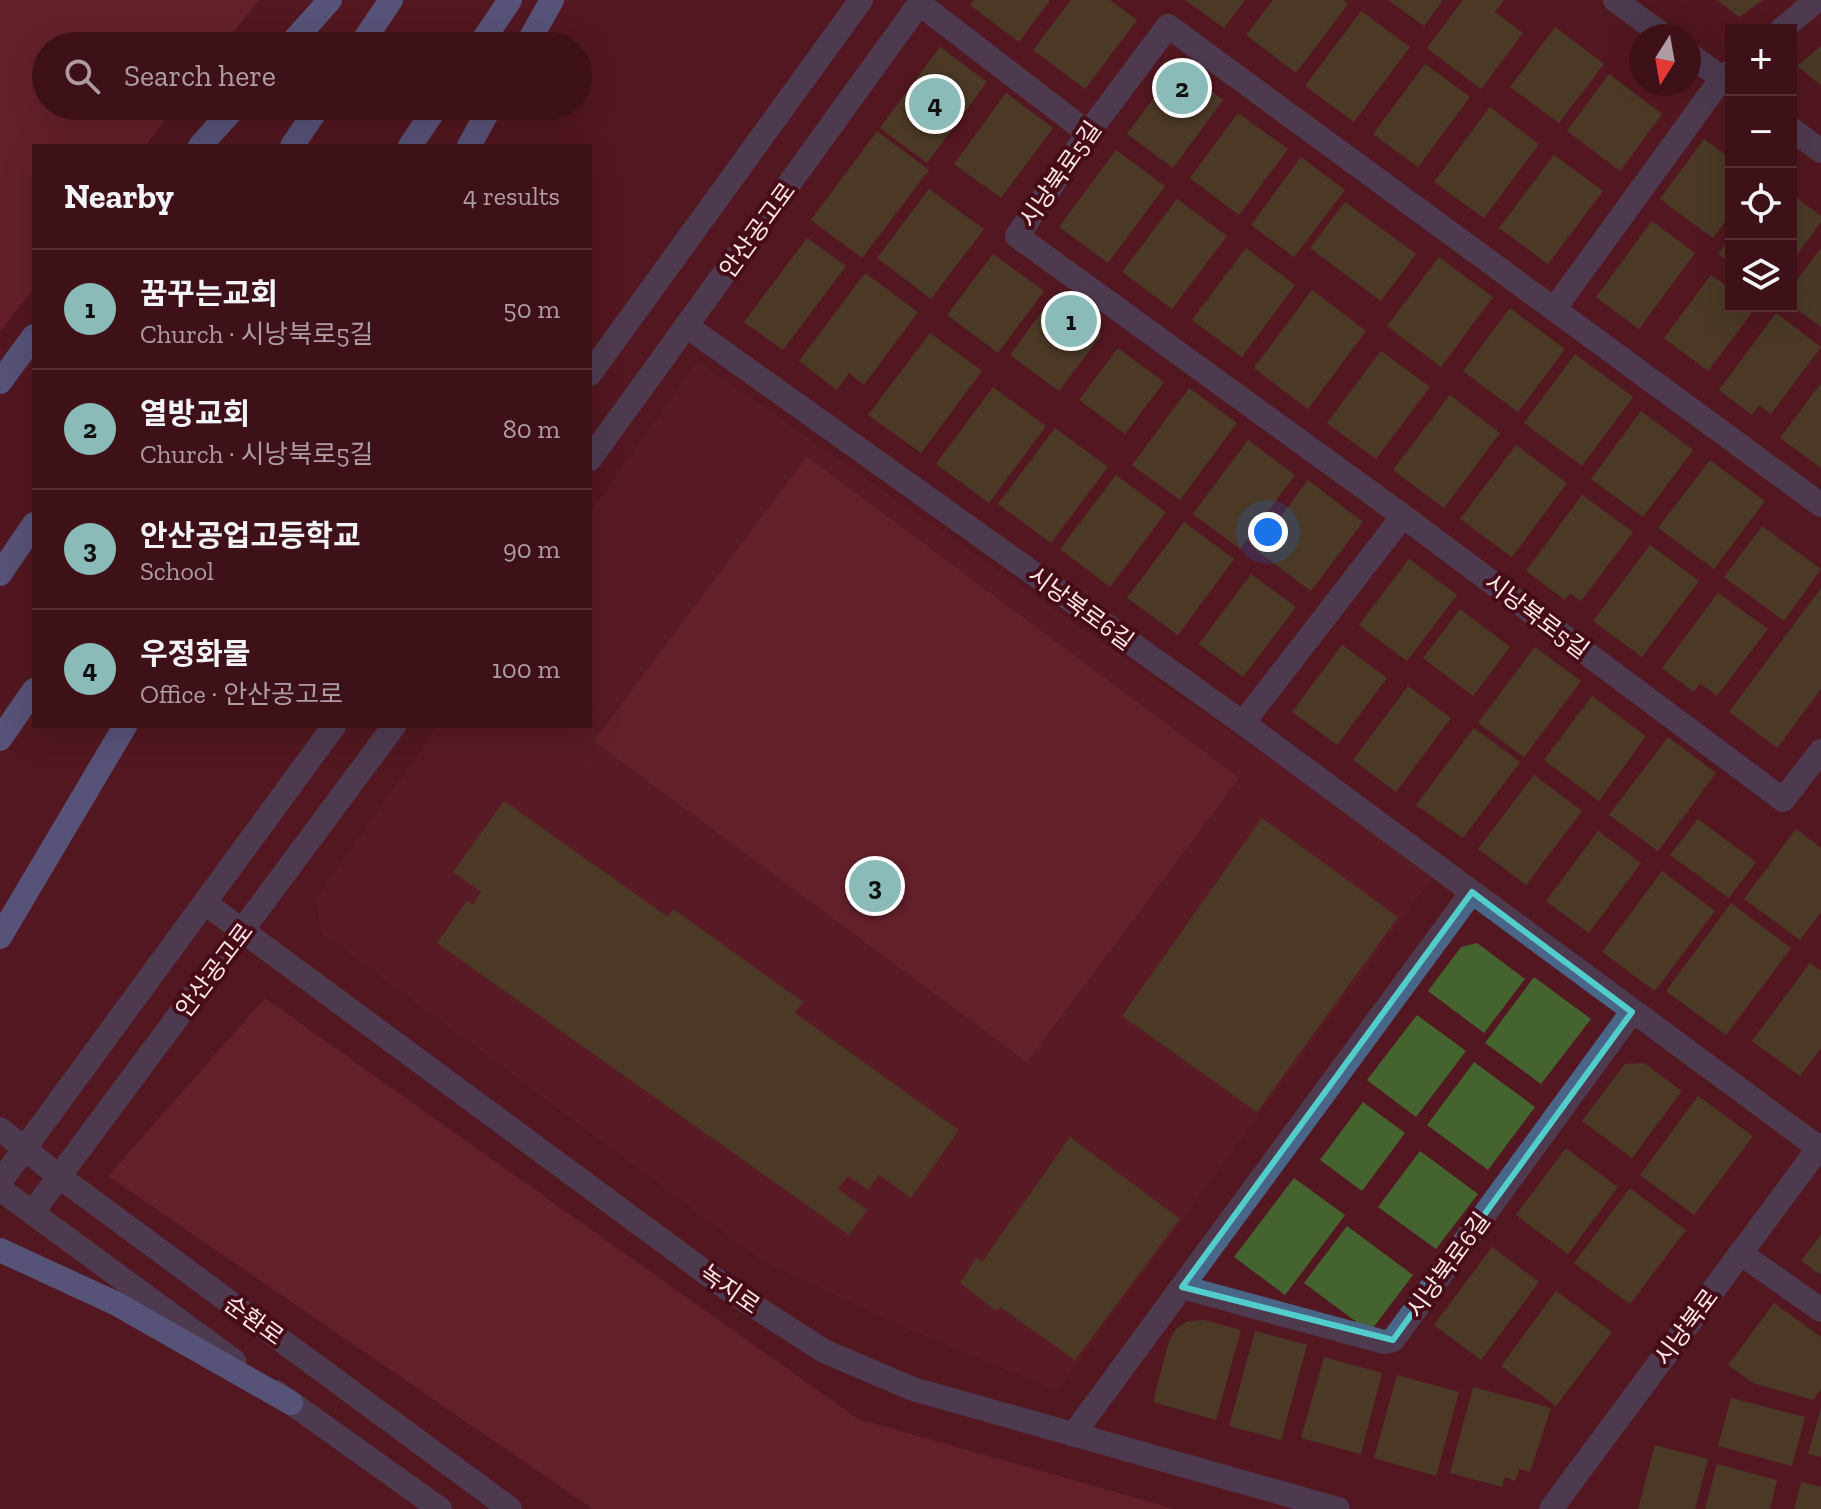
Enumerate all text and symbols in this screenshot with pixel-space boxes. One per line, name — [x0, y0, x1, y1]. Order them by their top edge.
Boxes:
north arrow — [1629, 24, 1701, 96]
map controls — [1725, 24, 1797, 312]
button: + — [1725, 24, 1797, 96]
search box — [32, 32, 592, 120]
icon: search — [60, 54, 104, 98]
text: Search here — [124, 58, 276, 94]
pin: 2 — [1156, 58, 1208, 118]
pin: 4 — [909, 74, 961, 134]
button: − — [1725, 96, 1797, 168]
street label: 시낭북로5길 — [1013, 115, 1107, 233]
button: locate — [1725, 168, 1797, 240]
text: Nearby — [64, 176, 174, 217]
street label: 안산공고로 — [713, 177, 801, 283]
text: 4 results — [463, 180, 560, 212]
button: layers — [1725, 240, 1797, 312]
text: 꿈꾸는교회 — [140, 276, 278, 312]
pin: 1 — [1045, 291, 1097, 351]
text: 1 — [85, 293, 95, 325]
text: 50 m — [503, 293, 560, 325]
text: Church · 시낭북로5길 — [140, 318, 374, 350]
text: 열방교회 — [140, 396, 250, 432]
text: 2 — [83, 413, 97, 445]
text: 80 m — [503, 413, 560, 445]
text: Church · 시낭북로5길 — [140, 438, 374, 470]
your location — [1248, 512, 1288, 552]
text: 안산공업고등학교 — [140, 518, 361, 554]
text: 3 — [83, 533, 97, 565]
text: 90 m — [503, 533, 560, 565]
text: School — [140, 555, 214, 587]
street label: 시낭북로6길 — [1023, 560, 1139, 656]
street label: 시낭북로5길 — [1479, 567, 1595, 665]
text: 우정화물 — [140, 636, 250, 672]
text: 4 — [83, 653, 97, 685]
text: 100 m — [492, 653, 560, 685]
text: Office · 안산공고로 — [140, 678, 343, 710]
pin: 3 — [849, 856, 901, 916]
street label: 안산공고로 — [169, 917, 259, 1023]
street label: 시낭북로6길 — [1400, 1207, 1496, 1323]
street label: 녹지로 — [695, 1258, 765, 1320]
street label: 시낭북로 — [1648, 1283, 1724, 1371]
street label: 순환로 — [219, 1289, 289, 1351]

